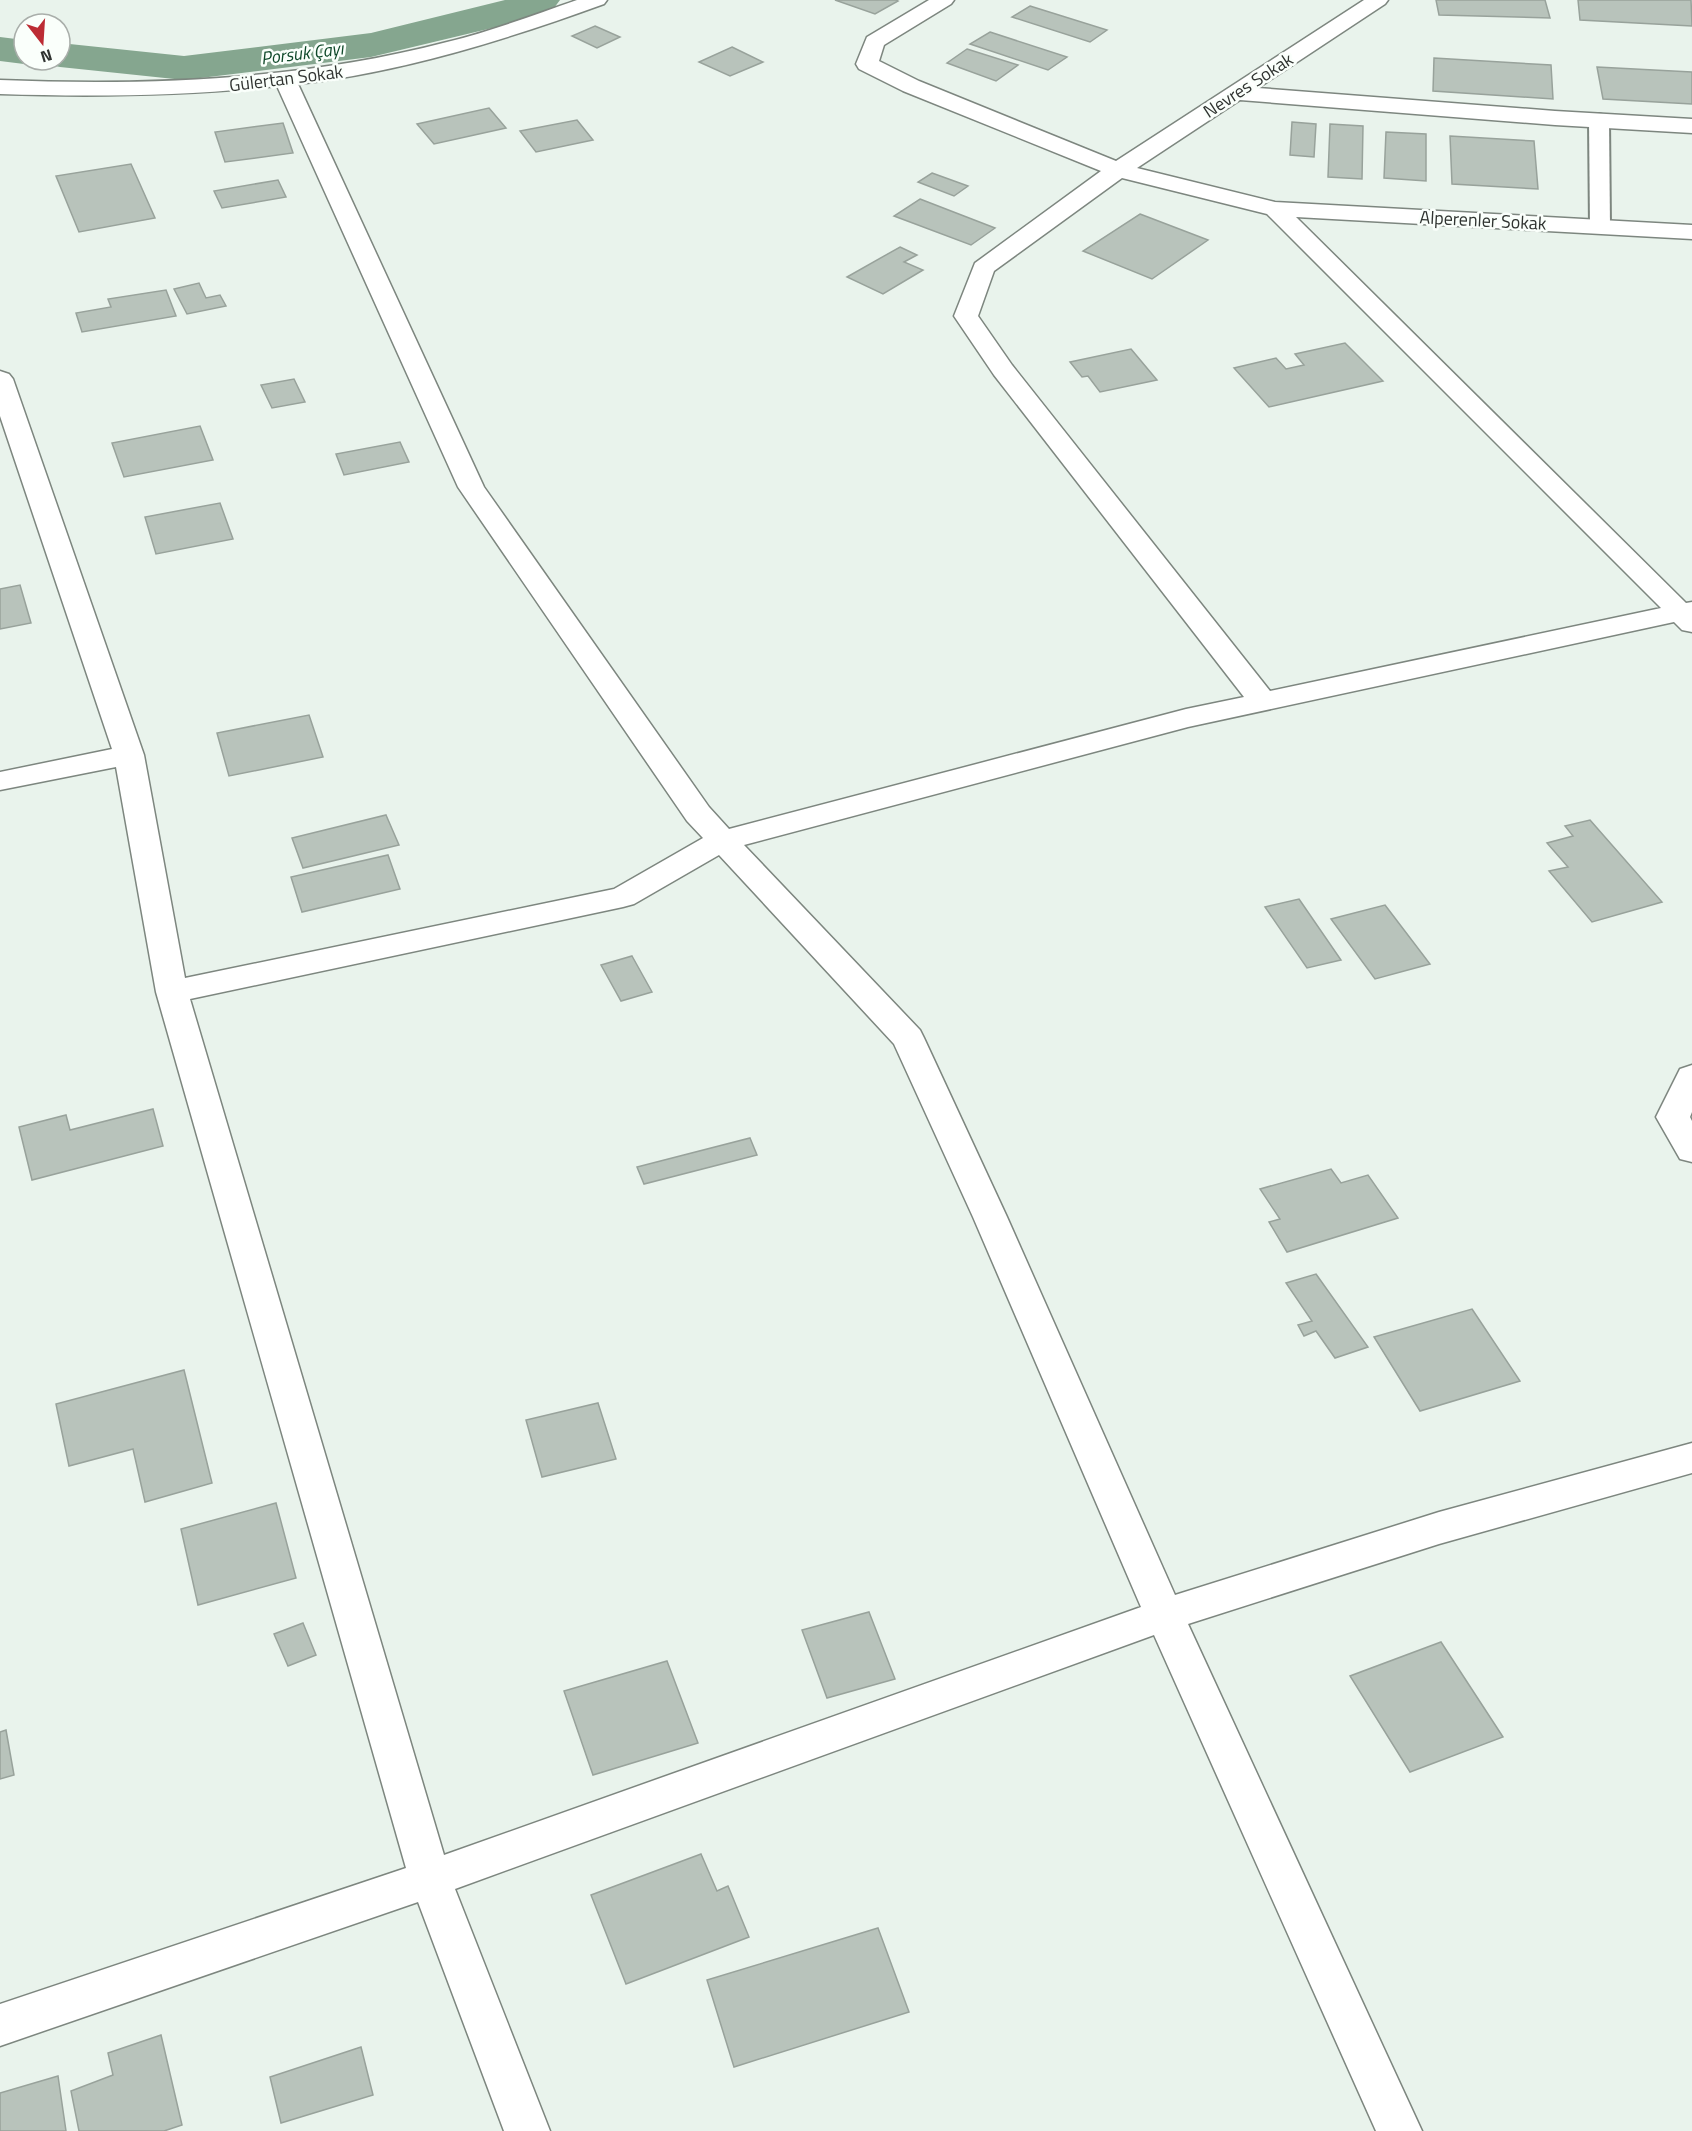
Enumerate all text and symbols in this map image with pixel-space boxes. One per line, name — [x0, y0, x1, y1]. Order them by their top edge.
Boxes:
north arrow — [12, 12, 72, 72]
water label: Porsuk Çayı — [259, 34, 346, 71]
text: N — [38, 43, 55, 69]
street label: Nevres Sokak — [1198, 46, 1299, 124]
street label: Gülertan Sokak — [228, 58, 345, 98]
street label: Alperenler Sokak — [1419, 203, 1548, 237]

